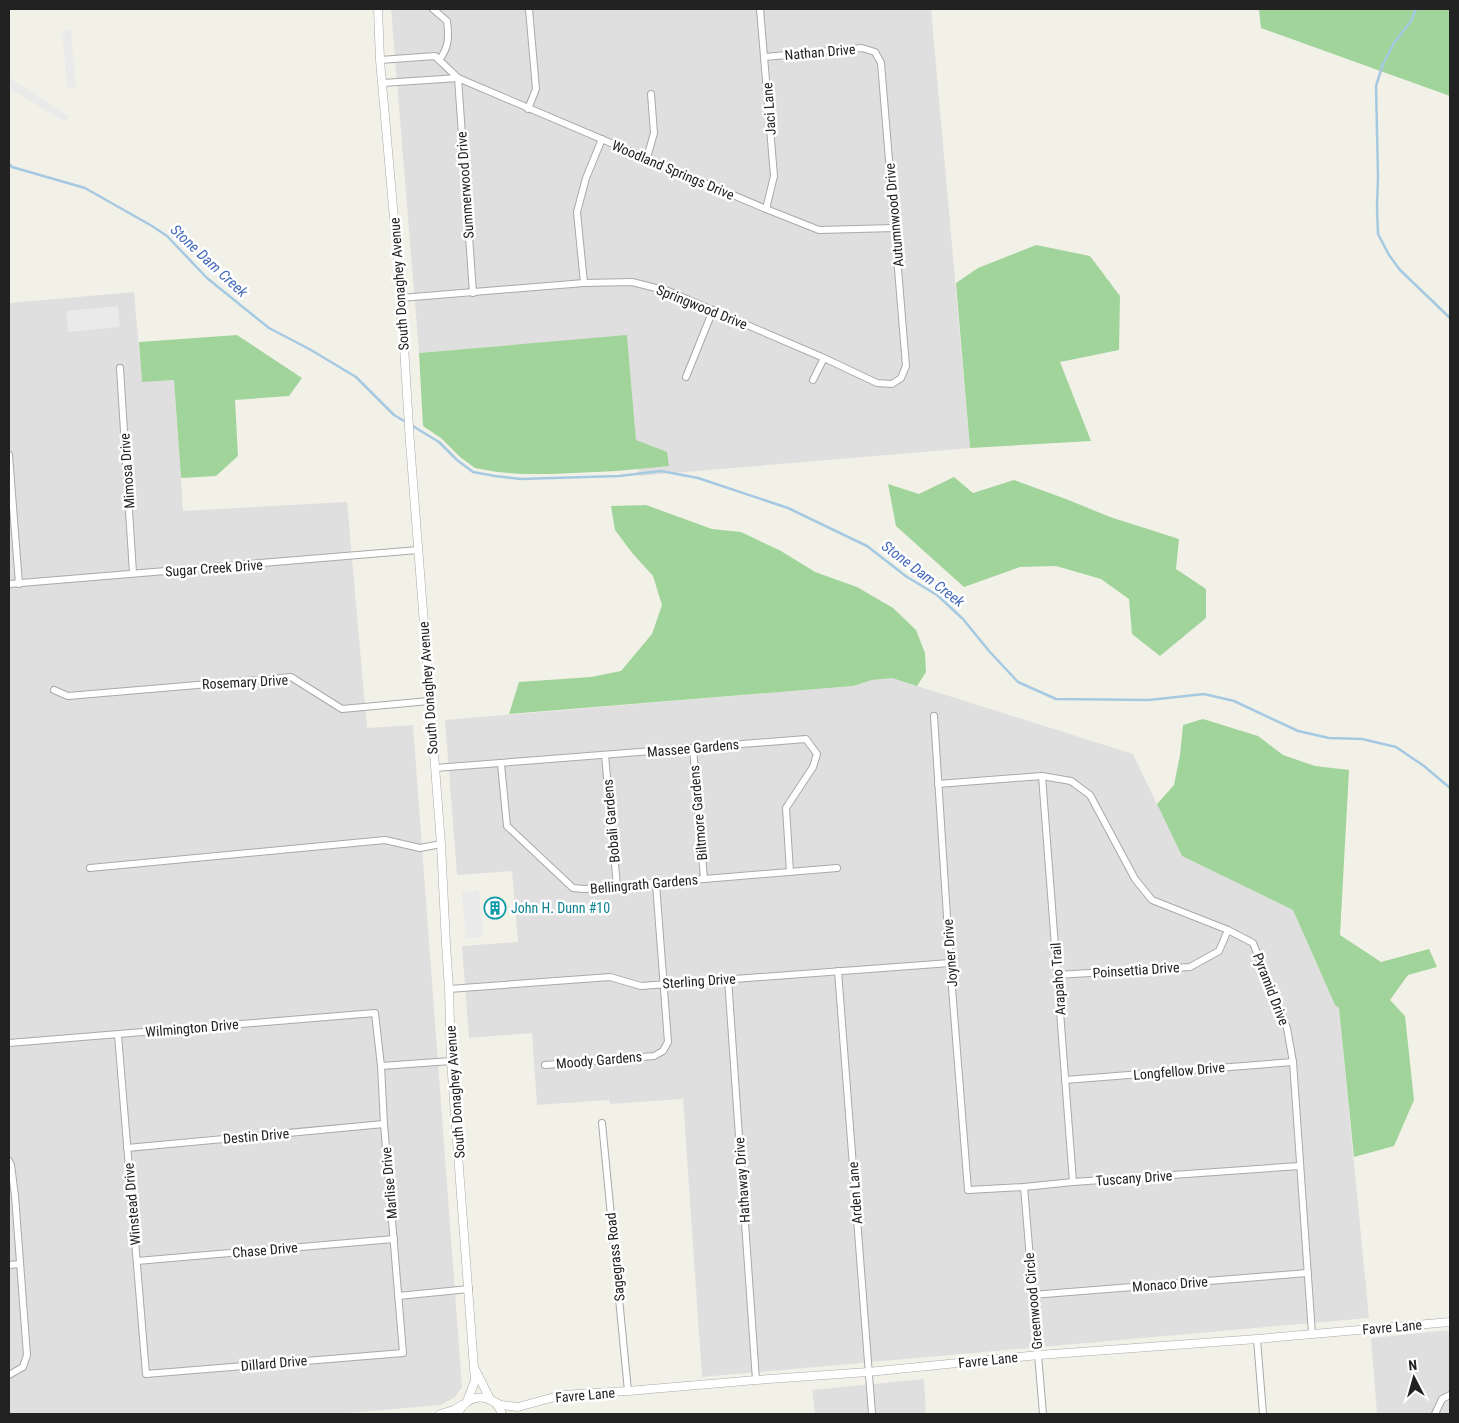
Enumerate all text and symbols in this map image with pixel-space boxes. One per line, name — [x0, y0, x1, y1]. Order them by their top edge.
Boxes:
street label: Nathan Drive — [784, 41, 856, 63]
street label: Jaci Lane — [759, 82, 779, 136]
street label: Summerwood Drive — [453, 130, 477, 239]
street label: Woodland Springs Drive — [610, 137, 737, 203]
street label: Autumnwood Drive — [881, 162, 907, 268]
street label: South Donaghey Avenue — [386, 217, 412, 351]
water label: Stone Dam Creek — [167, 221, 252, 302]
street label: Springwood Drive — [654, 281, 750, 333]
street label: Mimosa Drive — [116, 432, 138, 509]
water label: Stone Dam Creek — [878, 537, 968, 611]
street label: Sugar Creek Drive — [165, 557, 264, 579]
street label: South Donaghey Avenue — [415, 621, 441, 755]
street label: Rosemary Drive — [202, 672, 289, 692]
street label: Massee Gardens — [646, 736, 740, 760]
street label: Biltmore Gardens — [686, 765, 710, 861]
street label: Bobali Gardens — [599, 779, 623, 863]
street label: Bellingrath Gardens — [589, 871, 699, 897]
building icon: John H. Dunn #10 — [483, 896, 507, 920]
place label: John H. Dunn #10 — [511, 900, 610, 916]
street label: Joyner Drive — [940, 918, 960, 988]
street label: Arapaho Trail — [1047, 942, 1069, 1016]
street label: Pyramid Drive — [1250, 951, 1292, 1028]
street label: Poinsettia Drive — [1092, 959, 1180, 981]
street label: Sterling Drive — [662, 970, 737, 992]
street label: Wilmington Drive — [145, 1016, 240, 1040]
street label: South Donaghey Avenue — [442, 1025, 468, 1159]
street label: Moody Gardens — [555, 1048, 643, 1072]
street label: Longfellow Drive — [1133, 1059, 1226, 1083]
street label: Destin Drive — [222, 1125, 290, 1147]
street label: Hathaway Drive — [731, 1136, 753, 1223]
street label: Marlise Drive — [378, 1146, 400, 1220]
street label: Arden Lane — [845, 1161, 865, 1225]
street label: Winstead Drive — [120, 1162, 144, 1246]
street label: Tuscany Drive — [1095, 1167, 1173, 1189]
street label: Sagegrass Road — [602, 1212, 628, 1302]
street label: Chase Drive — [232, 1239, 299, 1261]
street label: Greenwood Circle — [1021, 1251, 1045, 1350]
street label: Monaco Drive — [1132, 1273, 1209, 1295]
street label: Favre Lane — [1362, 1316, 1423, 1338]
street label: Favre Lane — [957, 1349, 1019, 1371]
street label: Dillard Drive — [240, 1352, 308, 1374]
north arrow — [1389, 1353, 1439, 1403]
text: N — [1408, 1357, 1418, 1373]
street label: Favre Lane — [555, 1384, 616, 1406]

